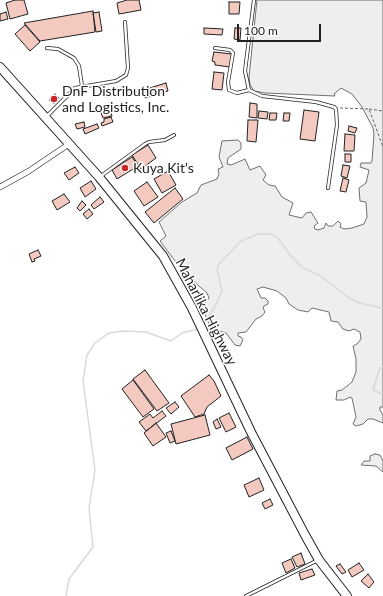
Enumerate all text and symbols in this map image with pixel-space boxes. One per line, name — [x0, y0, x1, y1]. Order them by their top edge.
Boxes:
scale bar — [239, 16, 323, 42]
text: 100 m — [244, 23, 278, 38]
place label: DnF Distribution and Logistics, Inc. — [62, 83, 169, 116]
marker: DnF Distribution and Logistics, Inc. — [49, 94, 59, 104]
place label: Kuya Kit's — [133, 160, 194, 176]
marker: Kuya Kit's — [120, 163, 130, 173]
street label: Maharlika Highway — [172, 256, 240, 368]

